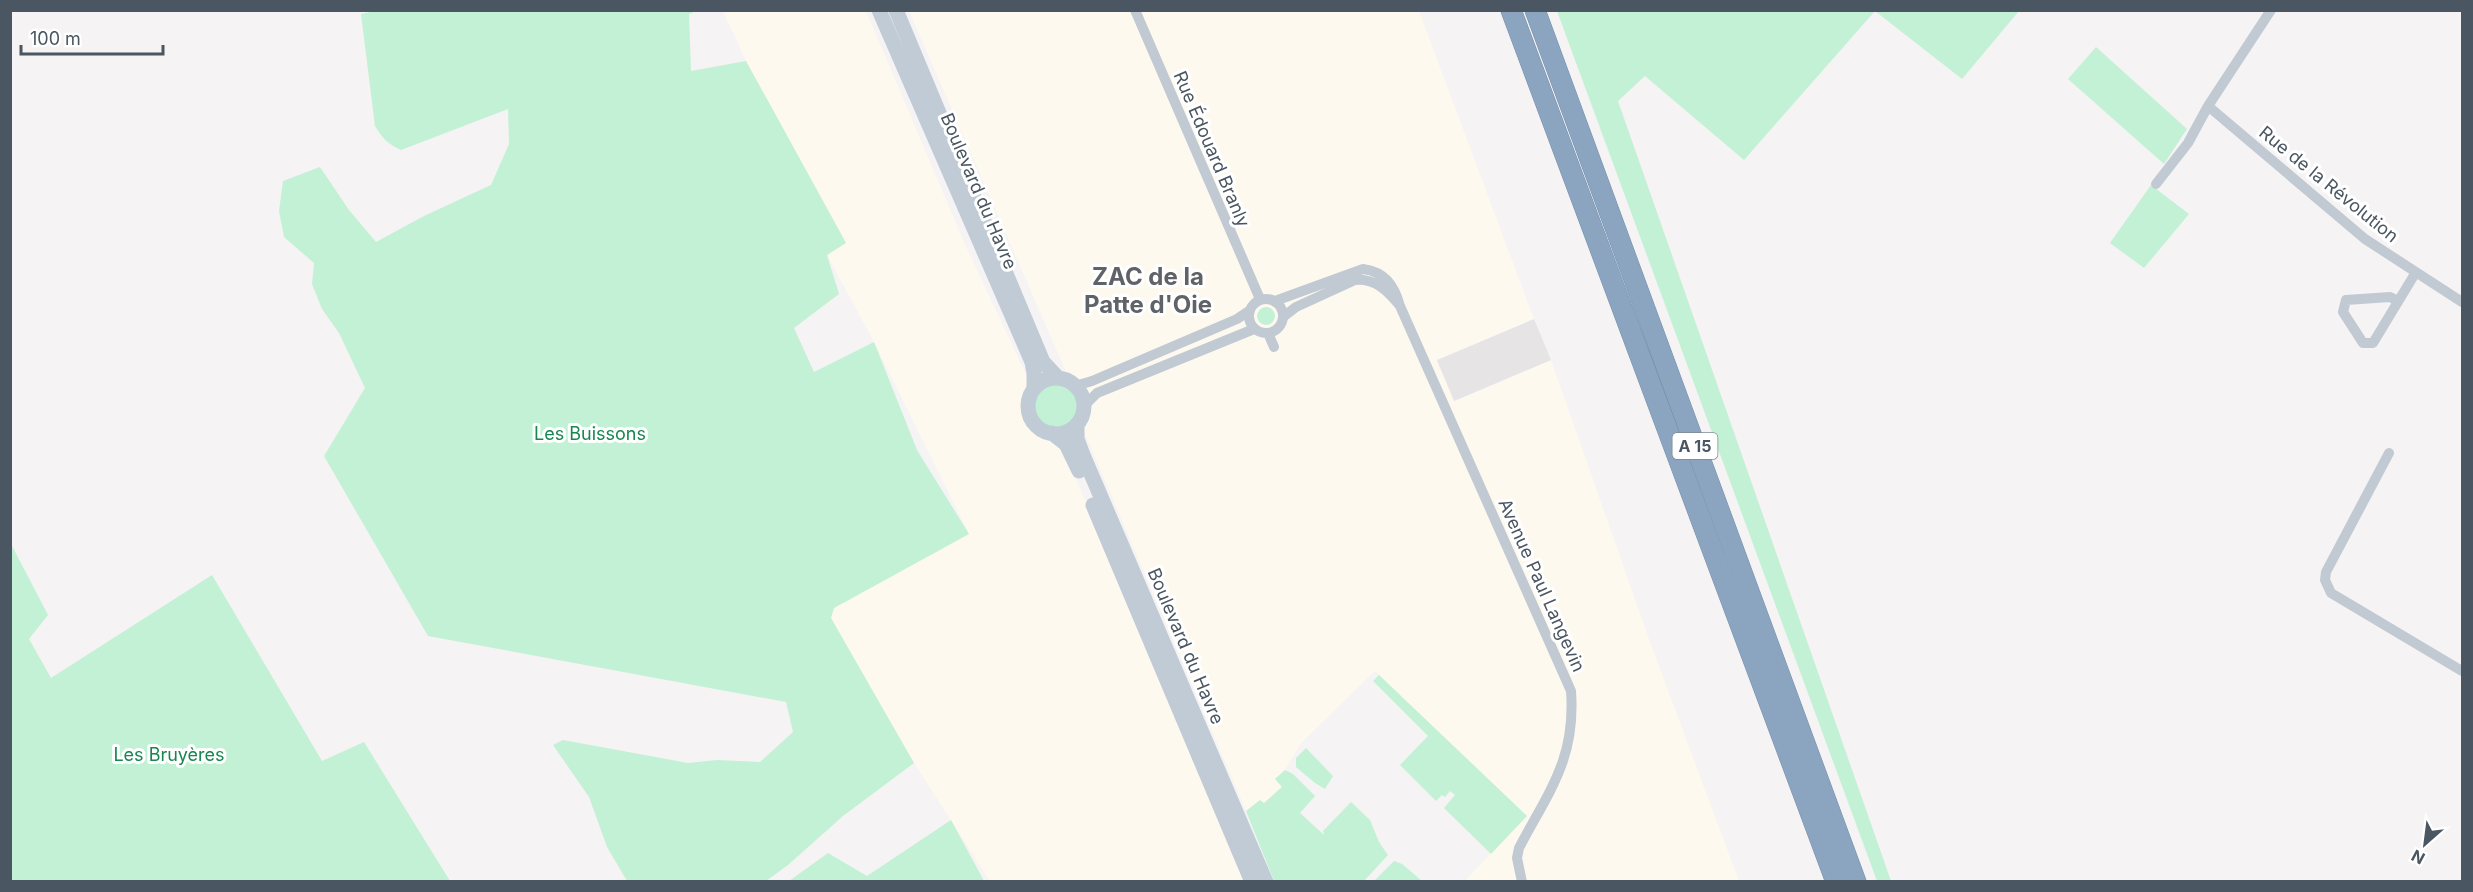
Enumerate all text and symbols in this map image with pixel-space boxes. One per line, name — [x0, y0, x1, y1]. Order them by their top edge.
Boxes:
scale bar — [21, 18, 164, 56]
text: 100 m — [30, 28, 81, 49]
street label: Rue Édouard Branly — [1170, 67, 1255, 230]
street label: Boulevard du Havre — [937, 110, 1021, 272]
street label: Rue de la Révolution — [2255, 122, 2403, 246]
district label: ZAC de la Patte d'Oie — [1084, 262, 1212, 319]
park label: Les Buissons — [534, 423, 646, 444]
road number: A 15 — [1672, 433, 1718, 459]
street label: Avenue Paul Langevin — [1494, 495, 1590, 675]
street label: Boulevard du Havre — [1144, 565, 1228, 727]
park label: Les Bruyères — [113, 744, 225, 765]
north arrow — [2395, 814, 2455, 874]
text: N — [2408, 846, 2428, 869]

